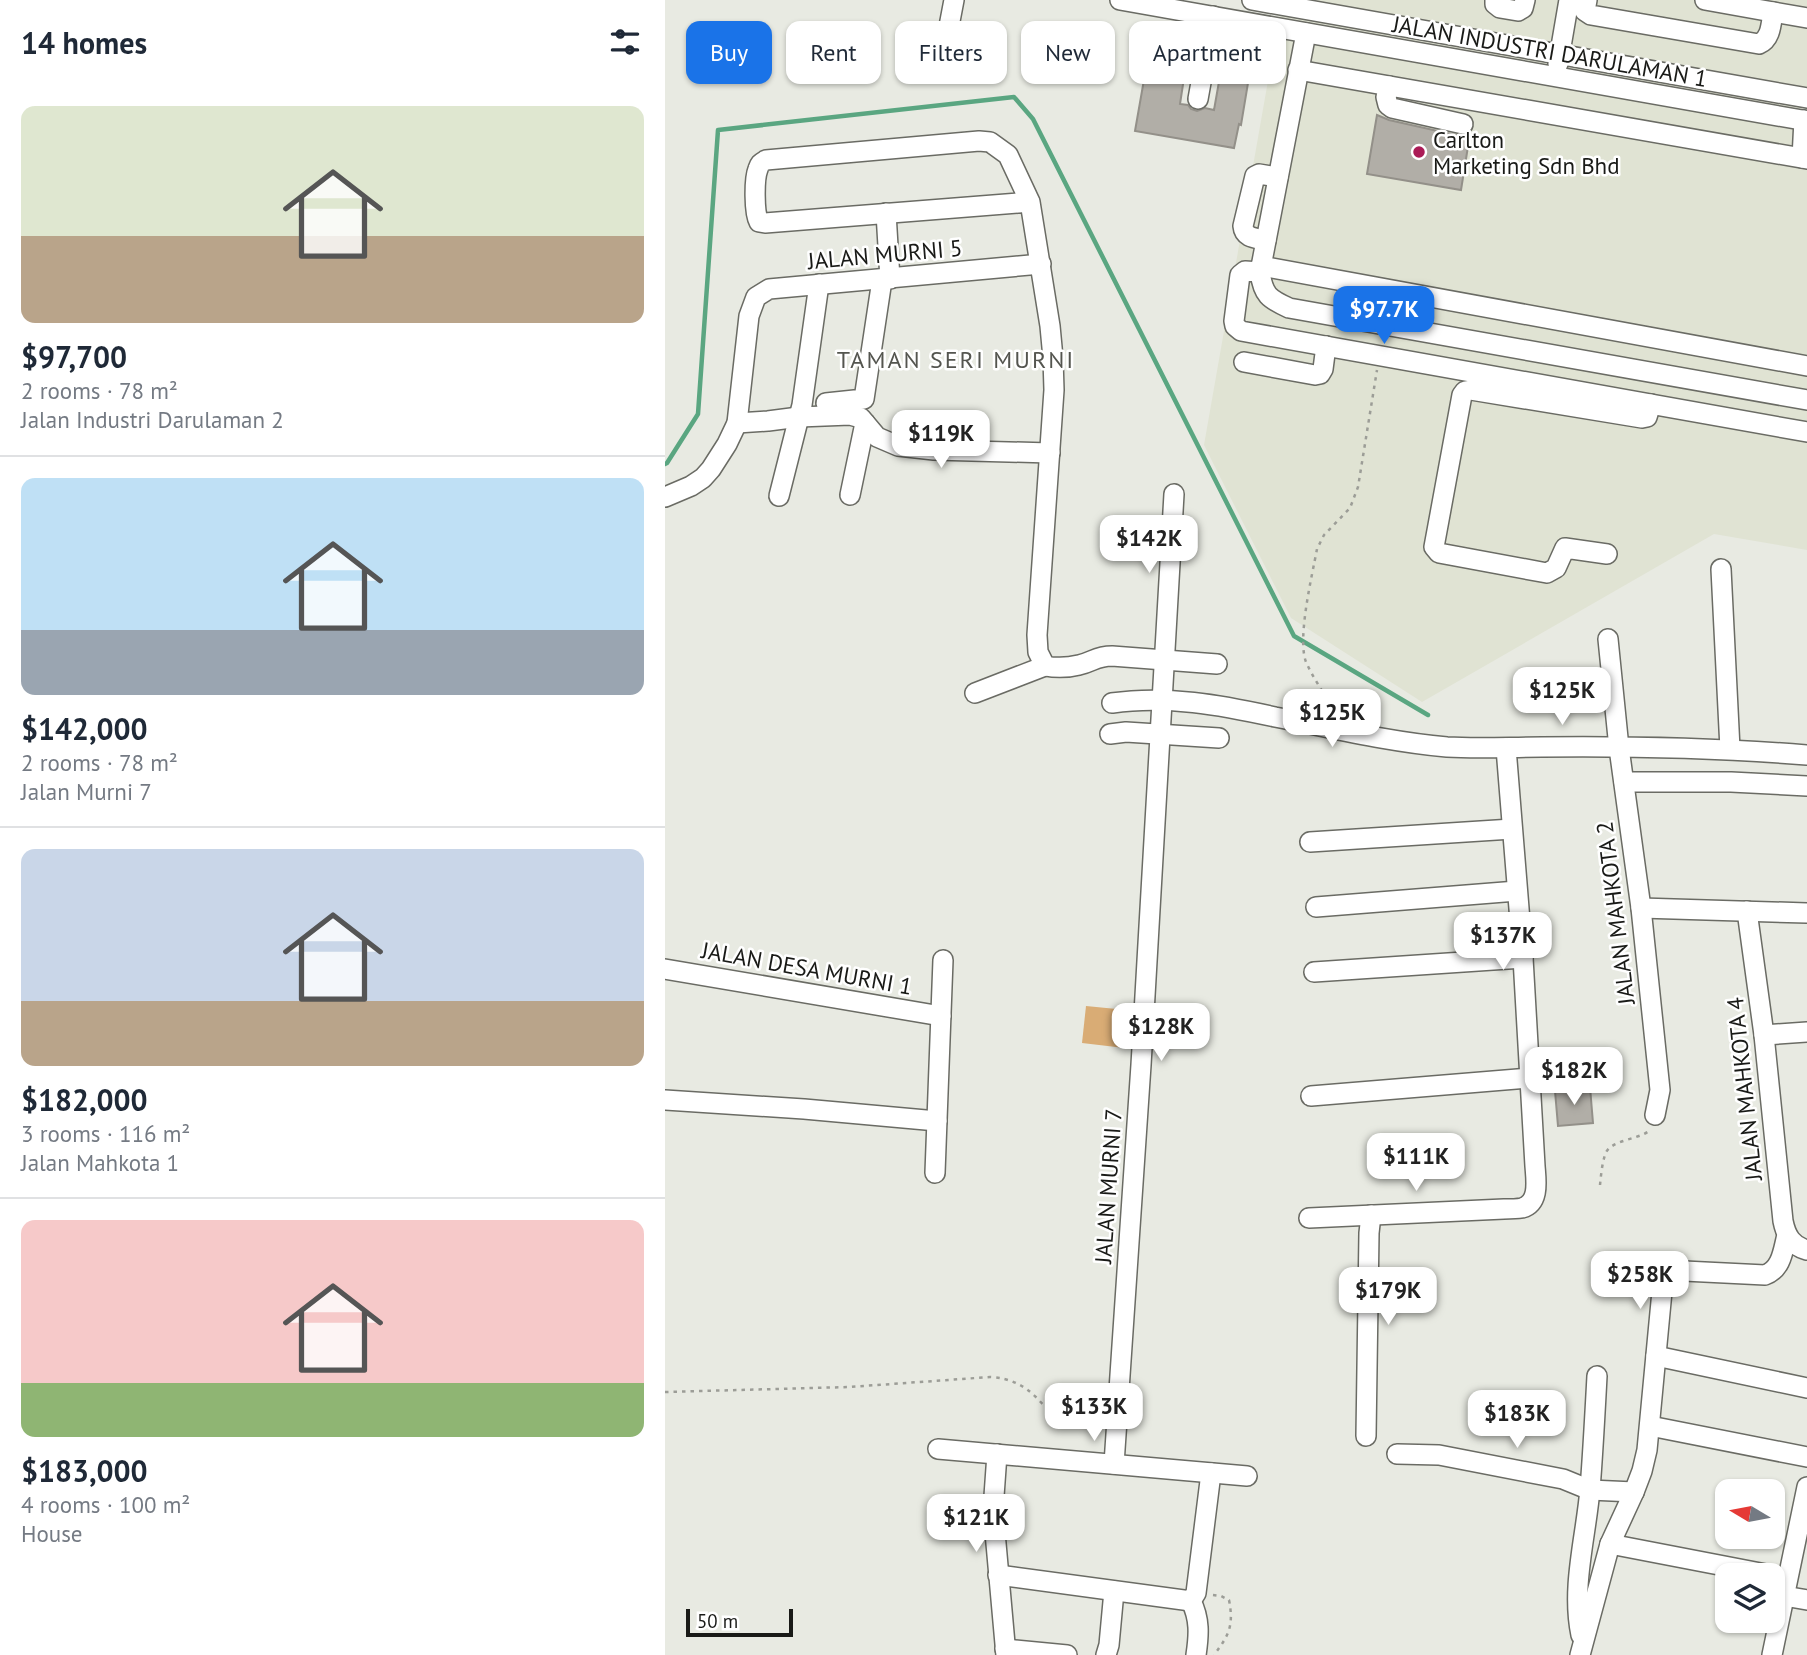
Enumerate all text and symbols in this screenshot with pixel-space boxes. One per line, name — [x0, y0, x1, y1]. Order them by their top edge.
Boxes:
street label: JALAN INDUSTRI DARULAMAN 1 — [1389, 9, 1710, 93]
chip: Buy — [686, 21, 772, 84]
chip: Rent — [786, 21, 881, 84]
chip: Filters — [895, 21, 1007, 84]
chip: New — [1021, 21, 1115, 84]
chip: Apartment — [1129, 21, 1286, 84]
text: 14 homes — [21, 23, 147, 62]
icon: filters — [606, 23, 644, 61]
place label: Carlton Marketing Sdn Bhd — [1433, 125, 1620, 180]
marker: Carlton Marketing Sdn Bhd — [1411, 144, 1427, 160]
icon: home — [270, 151, 396, 277]
street label: JALAN MURNI 5 — [806, 233, 963, 275]
pin: $97.7K — [1327, 286, 1441, 346]
text: $97.7K — [1349, 294, 1419, 323]
text: $97,700 — [21, 337, 127, 376]
district label: TAMAN SERI MURNI — [837, 344, 1075, 375]
text: 2 rooms · 78 m² — [21, 376, 178, 405]
text: Jalan Industri Darulaman 2 — [21, 405, 284, 434]
pin: $119K — [892, 410, 990, 470]
text: $119K — [908, 418, 974, 447]
pin: $142K — [1100, 516, 1198, 575]
icon: home — [270, 523, 396, 649]
text: $142K — [1116, 523, 1182, 552]
pin: $125K — [1513, 668, 1611, 727]
text: $125K — [1529, 675, 1595, 704]
pin: $125K — [1283, 690, 1381, 749]
text: $125K — [1299, 697, 1365, 726]
text: $142,000 — [21, 709, 148, 748]
text: 2 rooms · 78 m² — [21, 748, 178, 777]
text: Jalan Murni 7 — [21, 777, 152, 806]
street label: JALAN MAHKOTA 2 — [1589, 820, 1641, 1007]
icon: home — [270, 894, 396, 1020]
pin: $137K — [1454, 912, 1552, 972]
text: $137K — [1470, 920, 1536, 949]
street label: JALAN DESA MURNI 1 — [699, 935, 915, 1001]
street label: JALAN MAHKOTA 4 — [1720, 995, 1768, 1183]
pin: $128K — [1112, 1004, 1210, 1063]
text: $128K — [1128, 1011, 1194, 1040]
pin: $182K — [1525, 1048, 1623, 1107]
text: $182K — [1541, 1055, 1607, 1084]
text: $182,000 — [21, 1080, 148, 1119]
street label: JALAN MURNI 7 — [1088, 1108, 1128, 1265]
text: 3 rooms · 116 m² — [21, 1119, 190, 1148]
pin: $111K — [1367, 1134, 1465, 1193]
text: $111K — [1383, 1141, 1449, 1170]
text: Jalan Mahkota 1 — [21, 1148, 179, 1177]
pin: $258K — [1591, 1252, 1689, 1311]
text: $258K — [1607, 1259, 1673, 1288]
icon: home — [270, 1265, 396, 1391]
pin: $179K — [1339, 1268, 1437, 1327]
text: $179K — [1355, 1275, 1421, 1304]
pin: $133K — [1045, 1384, 1143, 1443]
pin: $183K — [1468, 1390, 1566, 1450]
text: $133K — [1061, 1391, 1127, 1420]
text: $183K — [1484, 1398, 1550, 1427]
text: $183,000 — [21, 1451, 148, 1490]
north arrow — [1715, 1479, 1785, 1549]
map controls — [1715, 1479, 1785, 1633]
text: 4 rooms · 100 m² — [21, 1490, 190, 1519]
pin: $121K — [927, 1494, 1025, 1554]
text: $121K — [943, 1502, 1009, 1531]
text: House — [21, 1519, 83, 1548]
button: layers — [1715, 1563, 1785, 1633]
scale bar — [686, 1606, 793, 1638]
text: 50 m — [697, 1609, 738, 1633]

